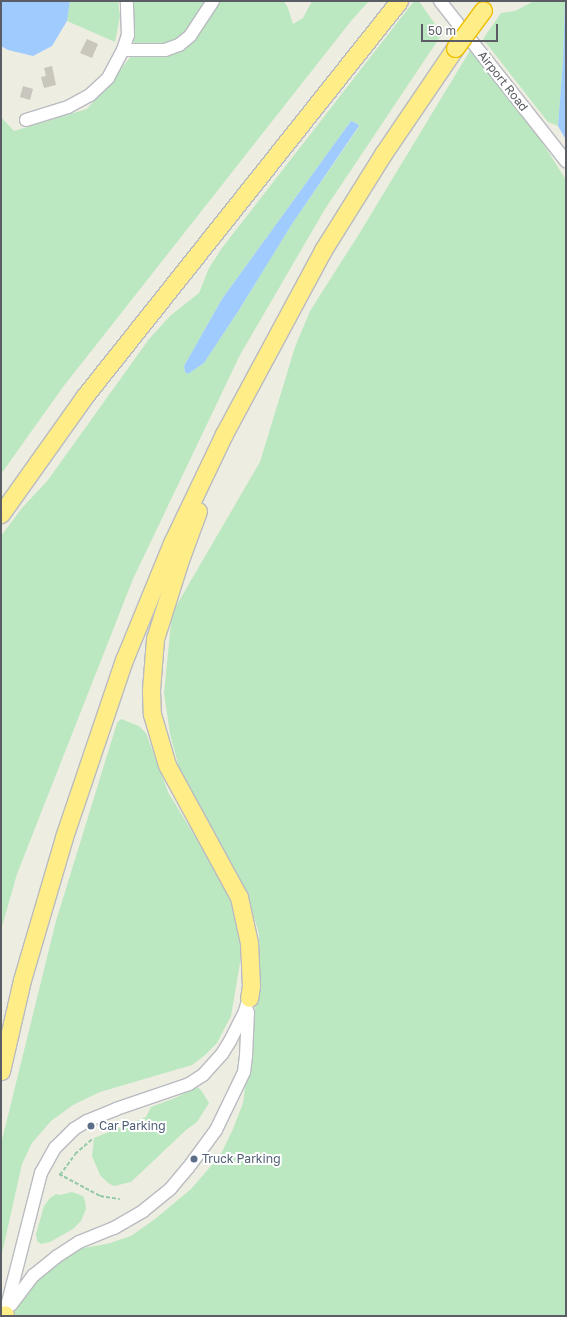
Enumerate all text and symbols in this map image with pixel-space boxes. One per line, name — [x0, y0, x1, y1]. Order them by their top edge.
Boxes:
scale bar — [423, 16, 500, 42]
text: 50 m — [428, 23, 456, 38]
street label: Airport Road — [475, 48, 531, 114]
place label: Car Parking — [99, 1119, 166, 1133]
marker: Car Parking — [86, 1121, 96, 1131]
place label: Truck Parking — [202, 1152, 281, 1166]
marker: Truck Parking — [189, 1154, 199, 1164]

